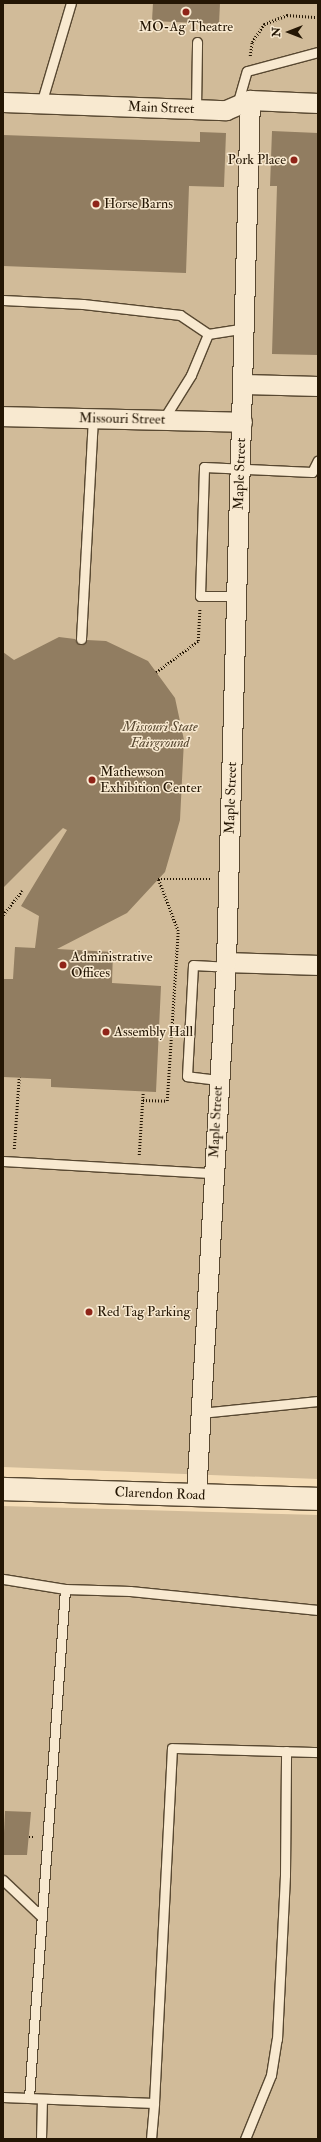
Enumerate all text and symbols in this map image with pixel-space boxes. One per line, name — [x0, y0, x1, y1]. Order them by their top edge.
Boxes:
marker: MO-Ag Theatre — [181, 7, 191, 17]
north arrow — [269, 12, 309, 52]
place label: MO-Ag Theatre — [139, 19, 233, 35]
text: N — [270, 27, 283, 37]
street label: Main Street — [127, 98, 195, 118]
place label: Pork Place — [228, 152, 286, 168]
marker: Pork Place — [289, 155, 299, 165]
place label: Horse Barns — [104, 196, 173, 212]
marker: Horse Barns — [91, 199, 101, 209]
street label: Missouri Street — [79, 410, 165, 428]
street label: Maple Street — [230, 438, 250, 510]
park label: Missouri State Fairground — [122, 719, 198, 752]
street label: Maple Street — [221, 762, 241, 834]
place label: Mathewson Exhibition Center — [100, 764, 202, 796]
marker: Mathewson Exhibition Center — [87, 775, 97, 785]
place label: Administrative Offices — [71, 949, 153, 982]
marker: Administrative Offices — [58, 960, 68, 970]
place label: Assembly Hall — [114, 1024, 193, 1040]
marker: Assembly Hall — [101, 1027, 111, 1037]
street label: Maple Street — [206, 1085, 226, 1159]
place label: Red Tag Parking — [97, 1304, 190, 1320]
marker: Red Tag Parking — [84, 1307, 94, 1317]
street label: Clarendon Road — [114, 1484, 206, 1504]

